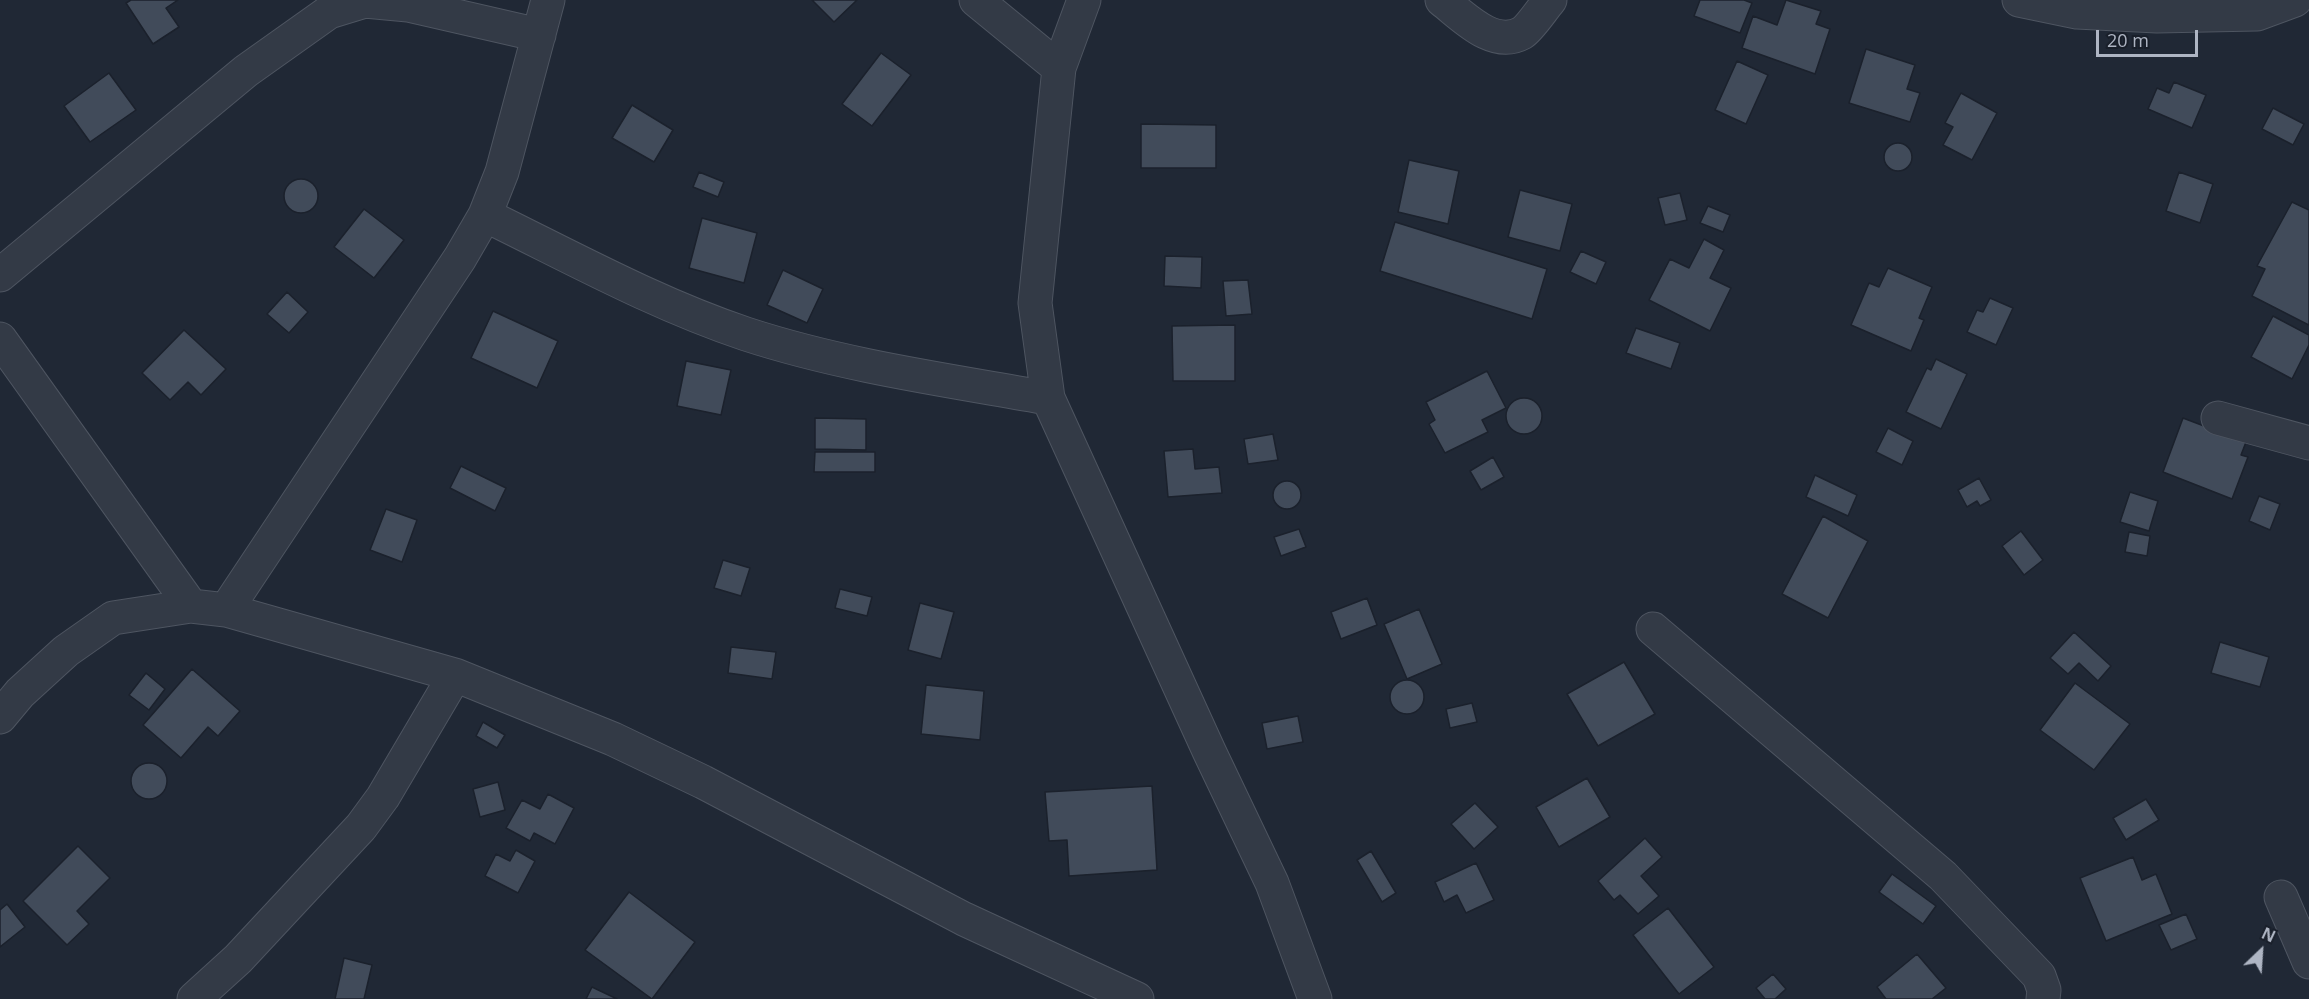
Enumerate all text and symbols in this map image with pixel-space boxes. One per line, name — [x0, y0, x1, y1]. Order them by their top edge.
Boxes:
scale bar — [2099, 18, 2201, 56]
text: 20 m — [2107, 28, 2149, 52]
north arrow — [2231, 921, 2291, 981]
text: N — [2258, 922, 2279, 947]

